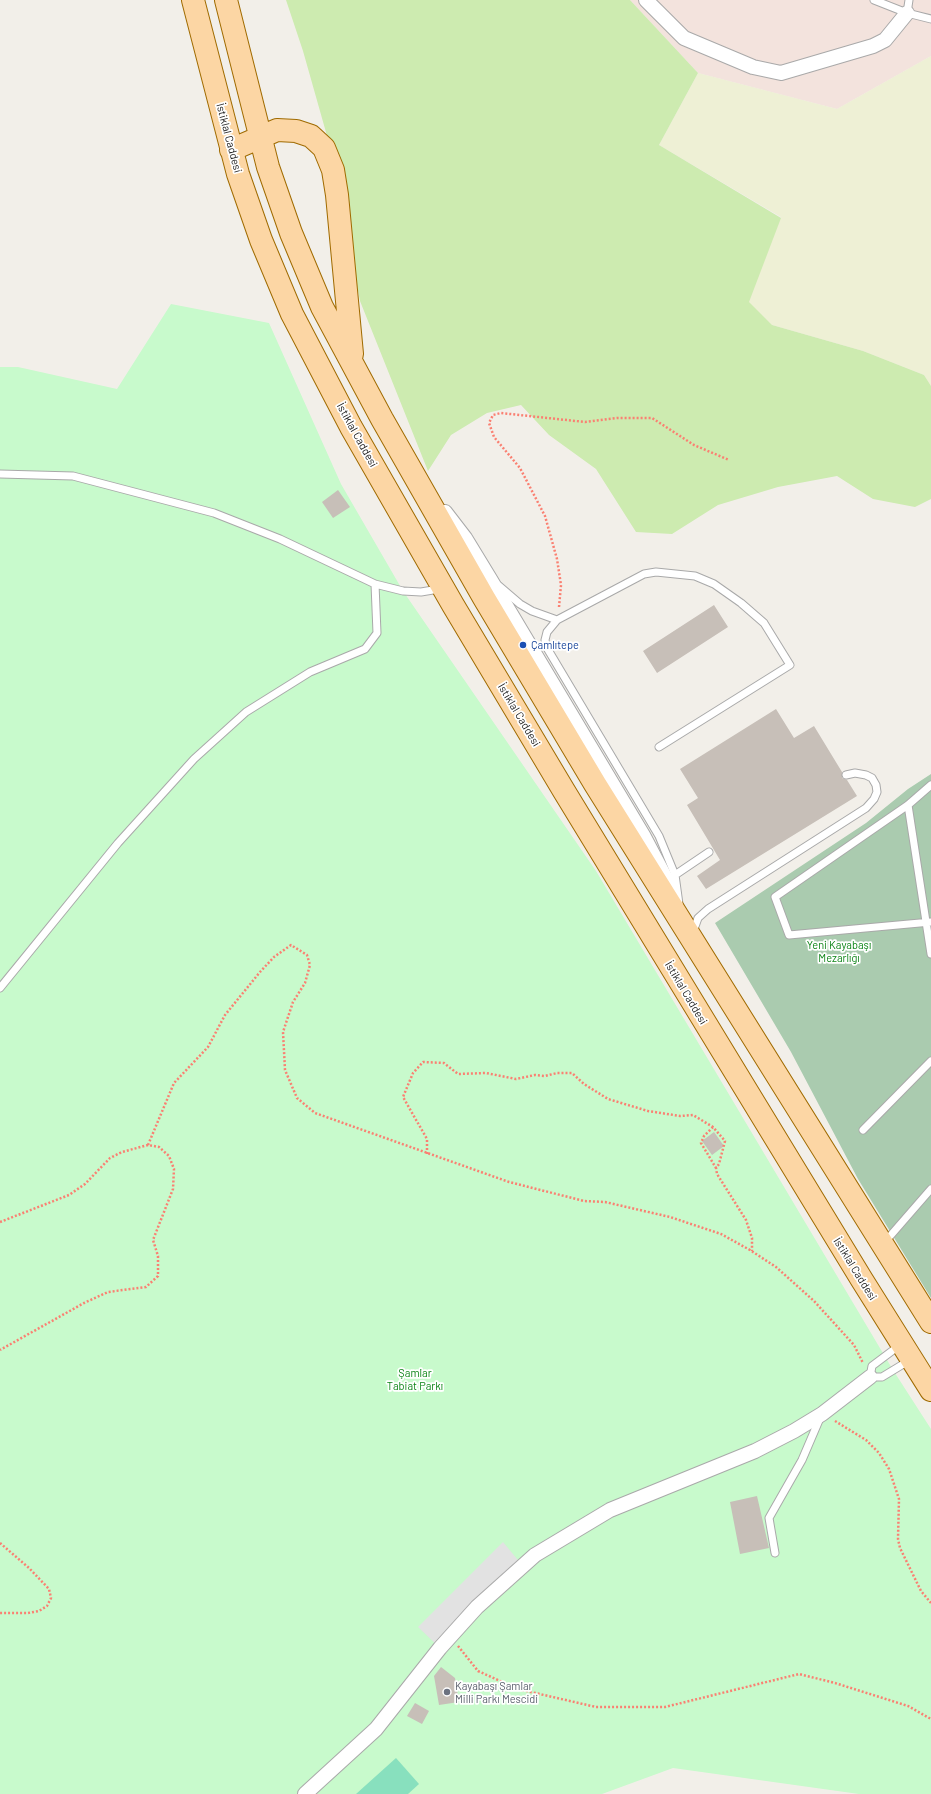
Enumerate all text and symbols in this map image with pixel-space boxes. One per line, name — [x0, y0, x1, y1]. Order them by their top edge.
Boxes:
street label: İstiklal Caddesi — [213, 102, 245, 174]
street label: İstiklal Caddesi — [334, 401, 380, 469]
place label: Çamlıtepe — [531, 638, 579, 652]
marker: Çamlıtepe — [518, 640, 528, 650]
street label: İstiklal Caddesi — [495, 681, 543, 749]
park label: Yeni Kayabaşı Mezarlığı — [807, 938, 871, 964]
street label: İstiklal Caddesi — [662, 959, 710, 1027]
street label: İstiklal Caddesi — [830, 1235, 880, 1303]
park label: Şamlar Tabiat Parkı — [387, 1366, 443, 1392]
place label: Kayabaşı Şamlar Milli Parkı Mescidi — [455, 1679, 538, 1705]
marker: Kayabaşı Şamlar Milli Parkı Mescidi — [442, 1687, 452, 1697]

